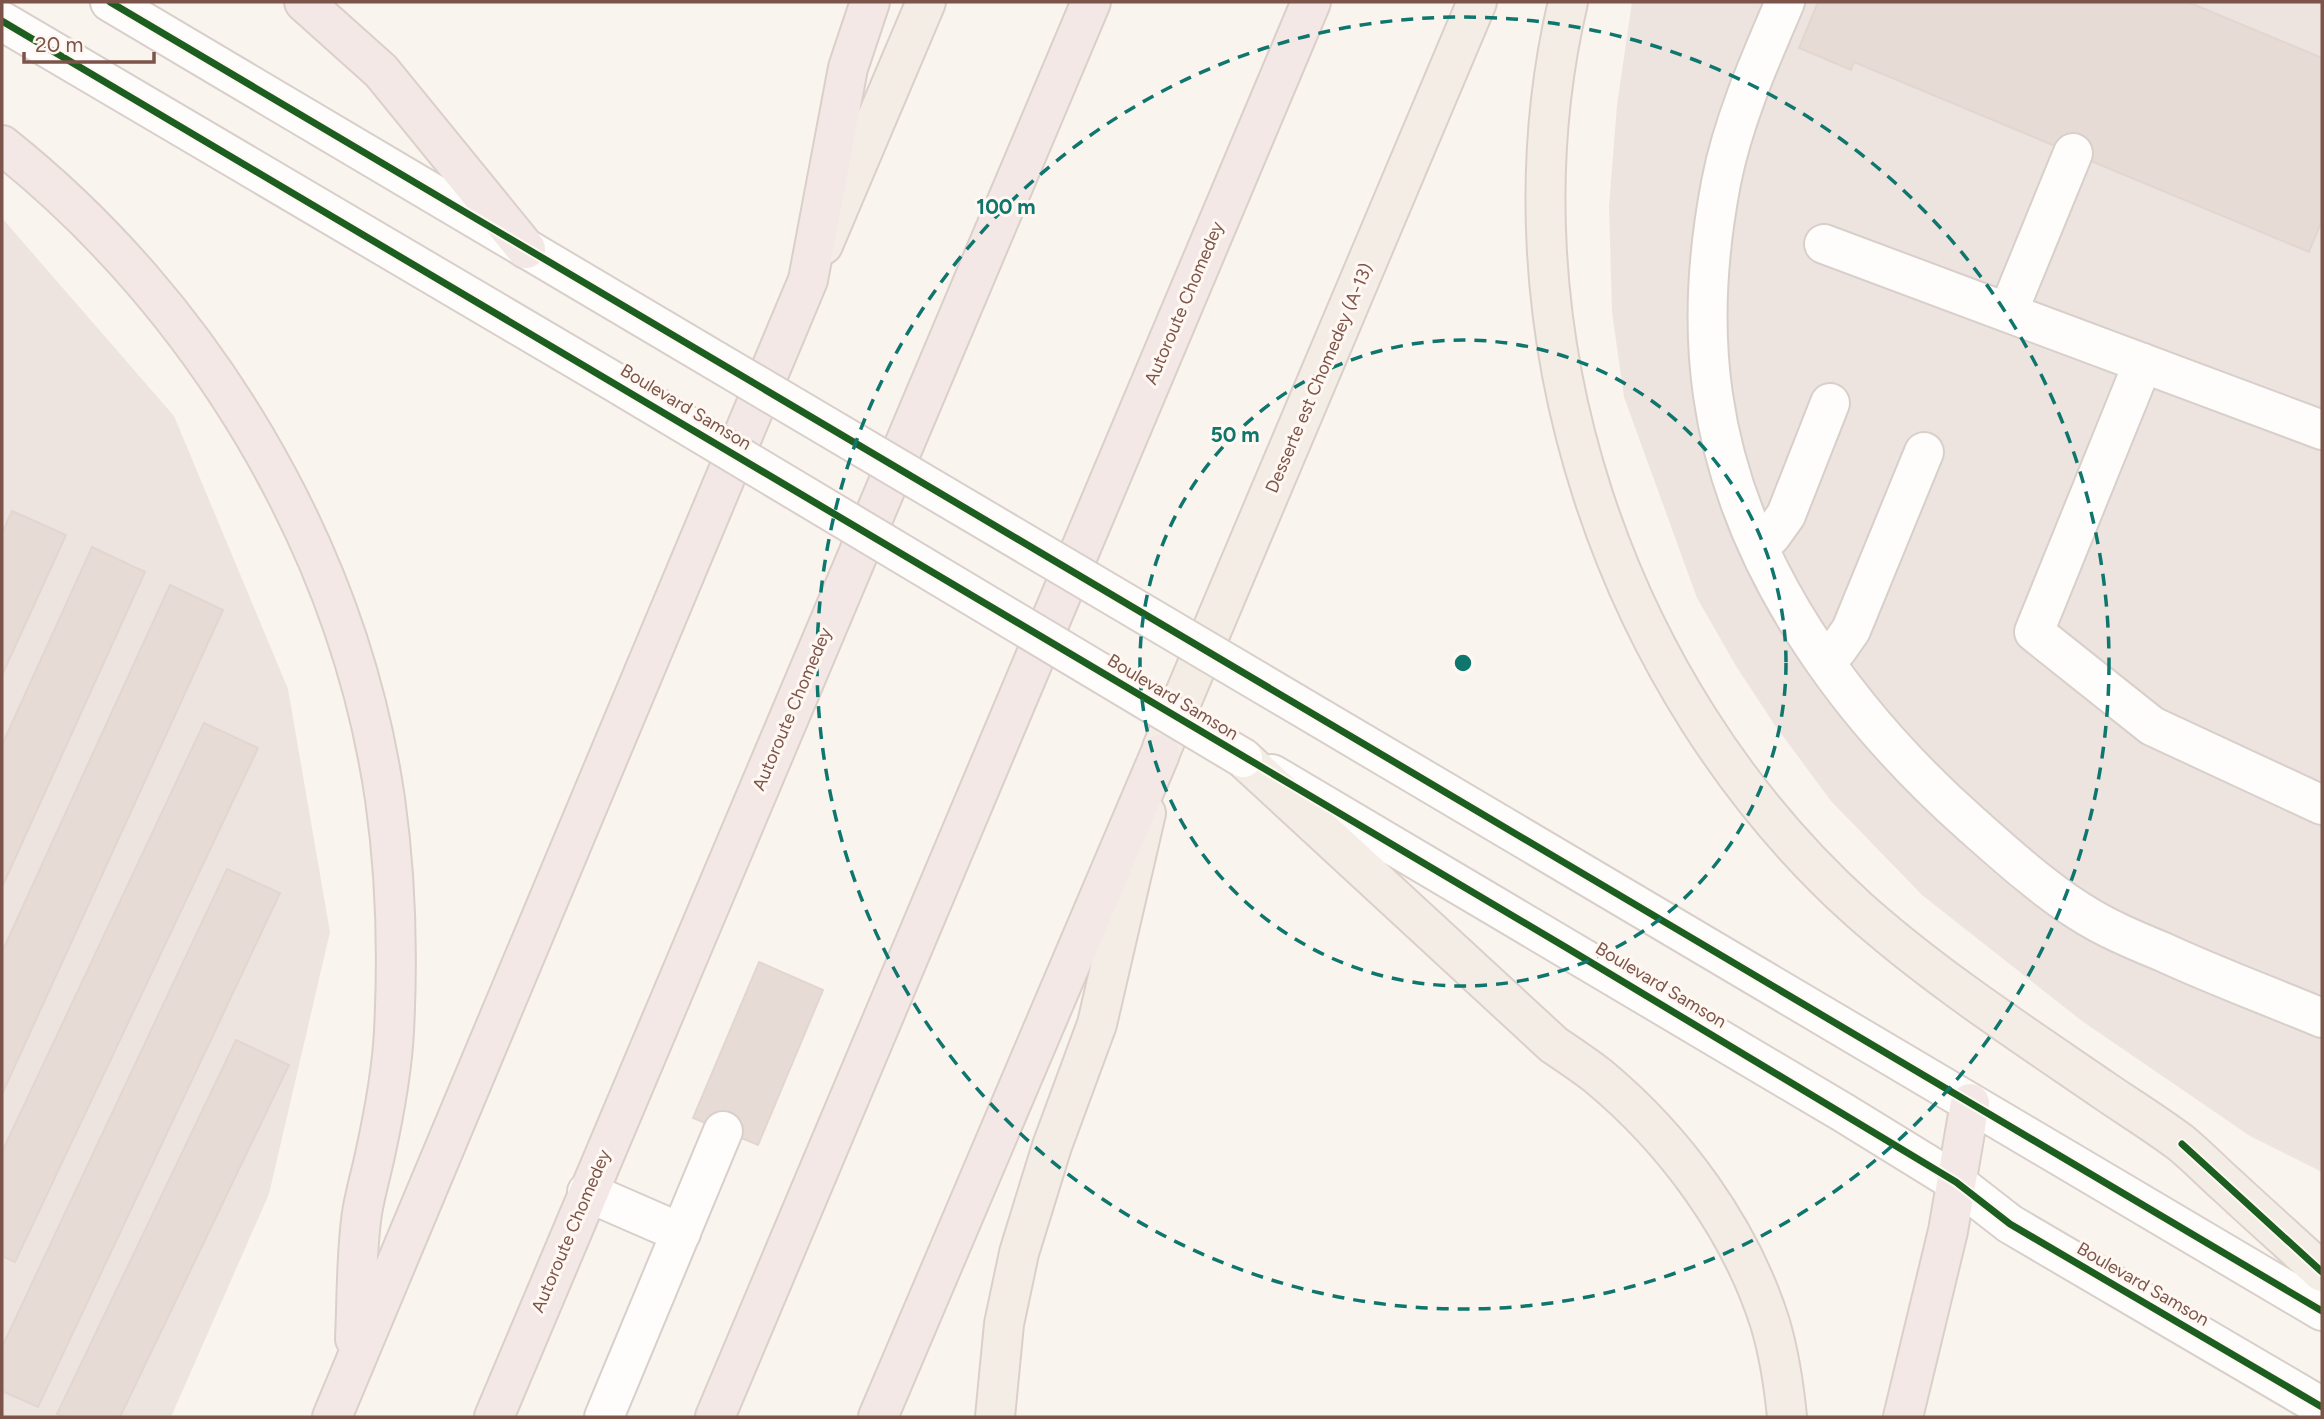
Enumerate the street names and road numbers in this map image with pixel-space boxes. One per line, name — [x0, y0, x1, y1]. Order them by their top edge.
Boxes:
street label: Autoroute Chomedey — [1140, 218, 1229, 388]
street label: Desserte est Chomedey (A-13) — [1260, 260, 1378, 496]
street label: Boulevard Samson — [617, 359, 755, 455]
street label: Autoroute Chomedey — [748, 624, 837, 794]
street label: Boulevard Samson — [1104, 649, 1242, 745]
street label: Boulevard Samson — [1592, 937, 1730, 1033]
street label: Autoroute Chomedey — [527, 1146, 616, 1316]
street label: Boulevard Samson — [2073, 1237, 2213, 1331]

